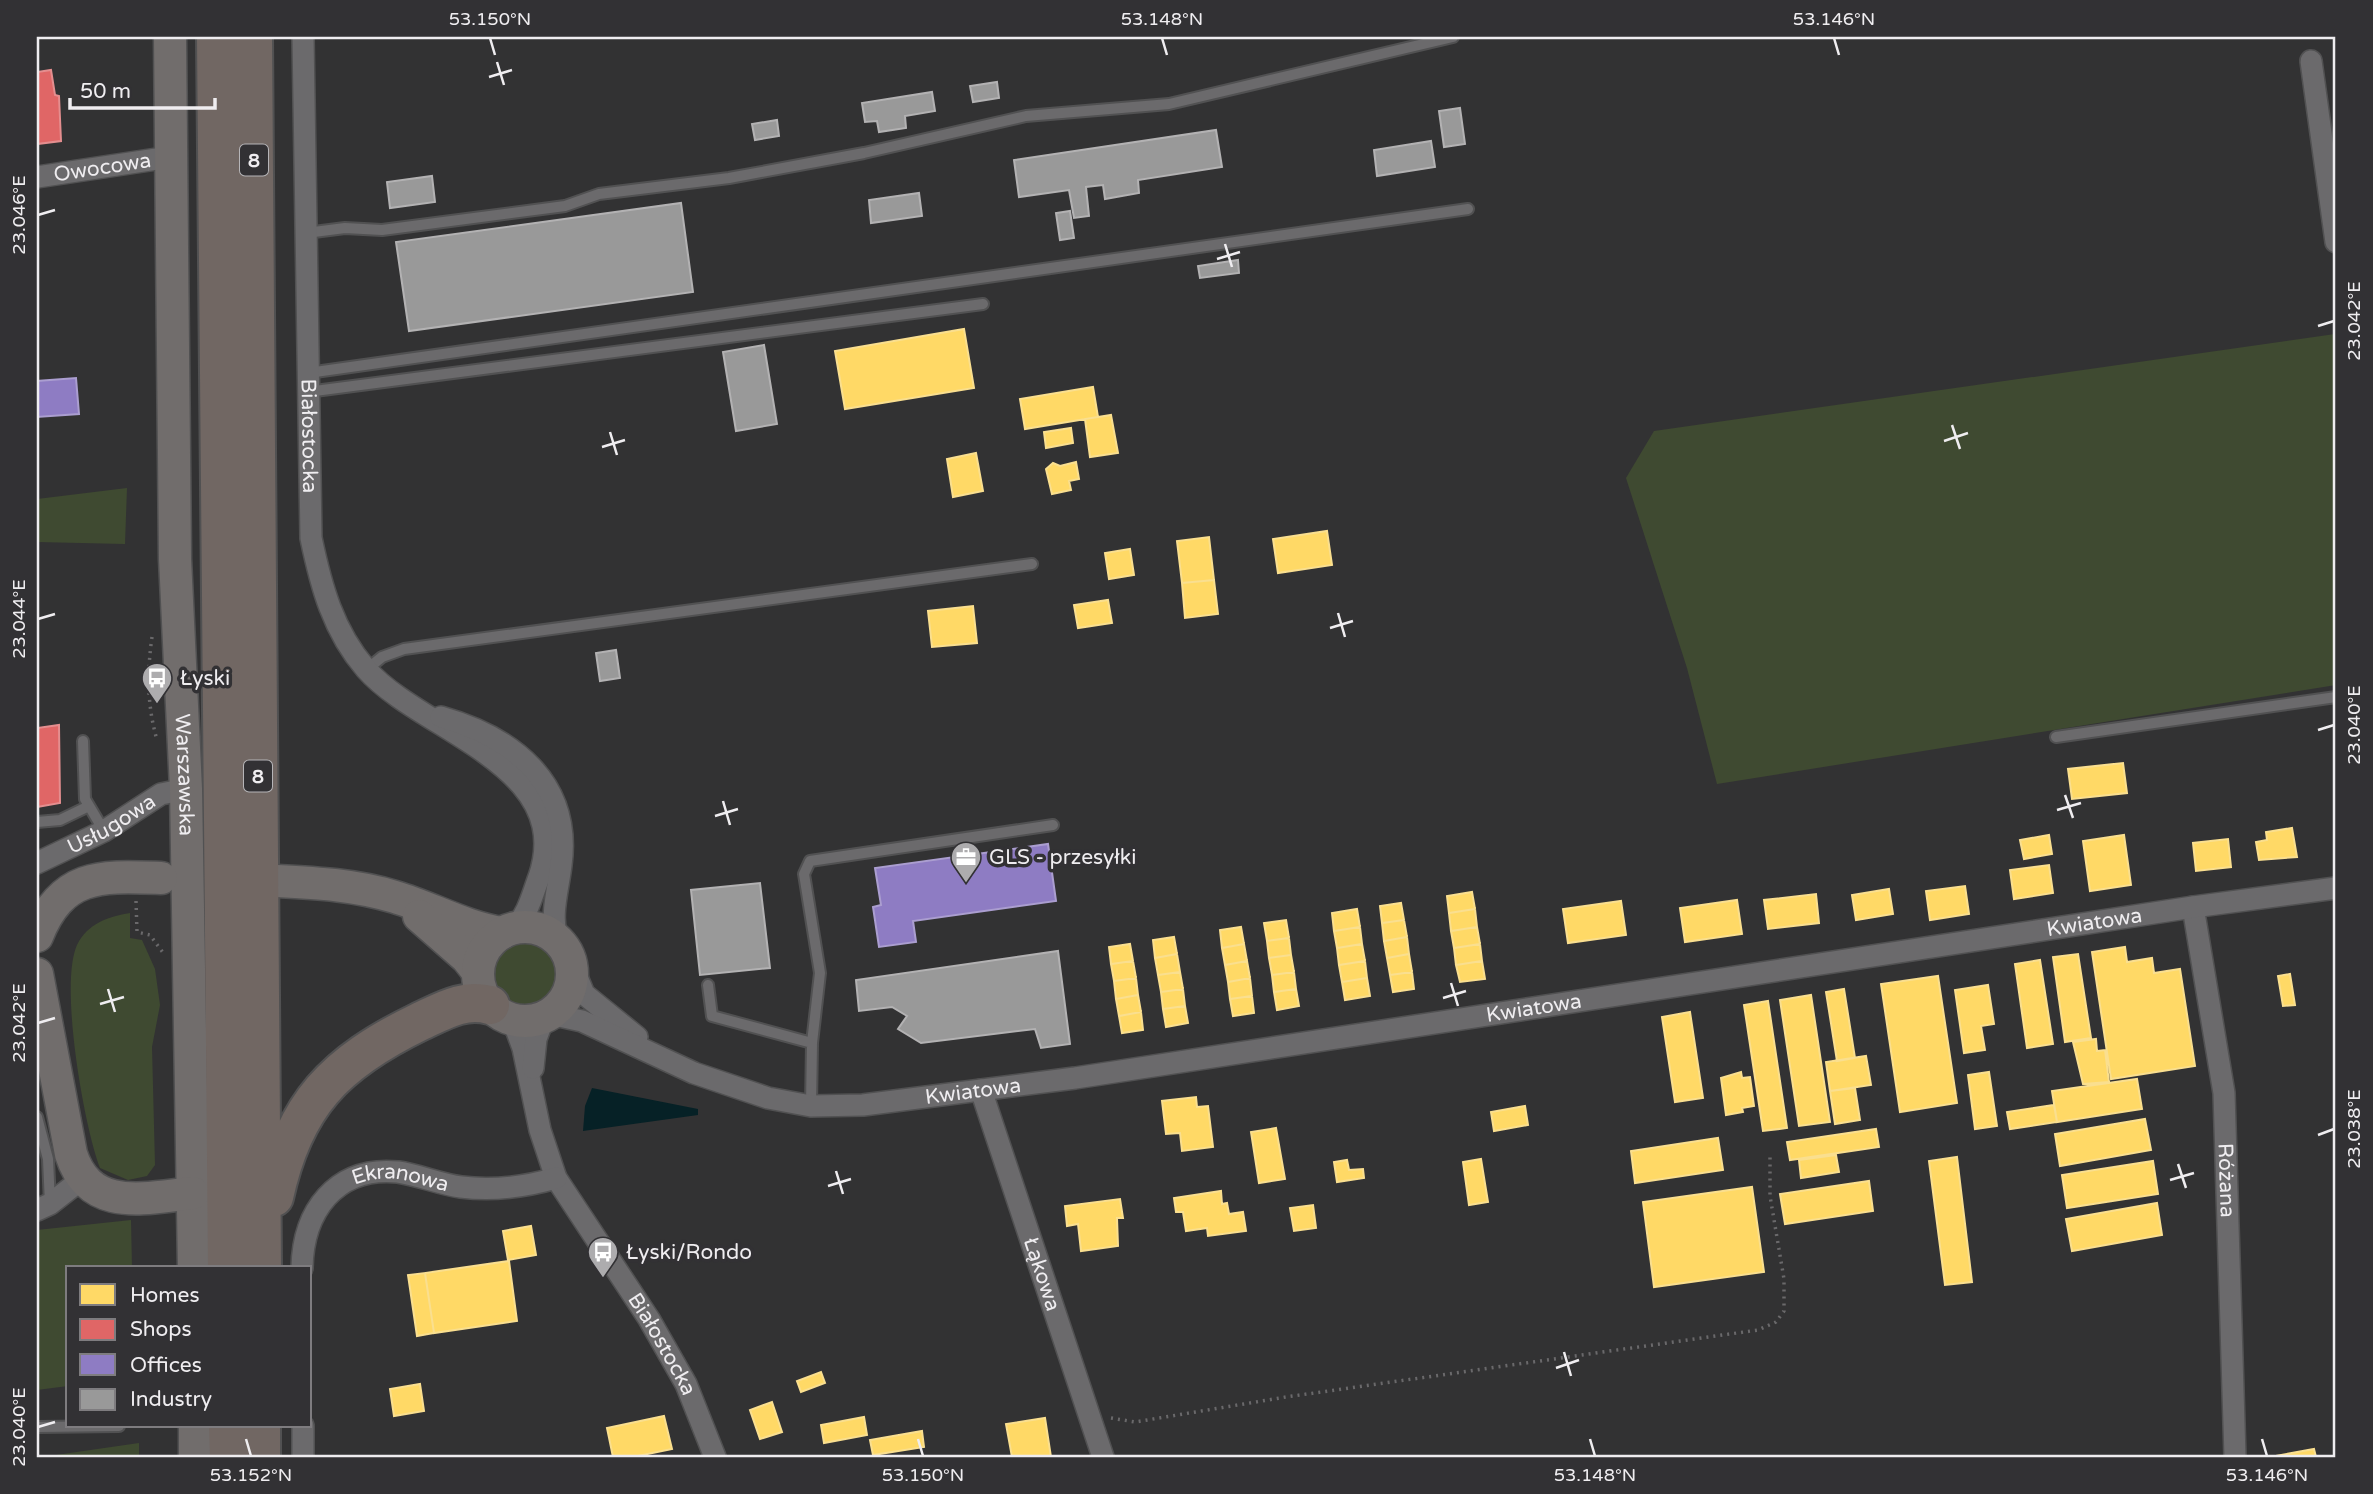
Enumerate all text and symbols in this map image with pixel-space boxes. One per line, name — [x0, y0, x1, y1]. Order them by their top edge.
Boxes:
text: 53.150°N — [449, 8, 531, 30]
text: 53.148°N — [1121, 8, 1203, 30]
text: 53.146°N — [1793, 8, 1875, 30]
scale bar — [70, 66, 215, 110]
text: 50 m — [80, 79, 131, 104]
road number: 8 — [240, 144, 268, 176]
street label: Owocowa — [52, 148, 153, 187]
text: 23.046°E — [8, 175, 30, 255]
text: 23.042°E — [2343, 281, 2365, 361]
street label: Białostocka — [295, 378, 322, 493]
text: 23.044°E — [8, 579, 30, 659]
bus stop icon: Łyski — [140, 661, 174, 705]
place label: Łyski — [180, 666, 230, 691]
text: 23.040°E — [2343, 685, 2365, 765]
street label: Warszawska — [169, 713, 199, 836]
road number: 8 — [244, 761, 272, 792]
street label: Usługowa — [63, 789, 160, 860]
office icon: GLS - przesyłki — [949, 840, 983, 884]
place label: GLS - przesyłki — [989, 845, 1136, 870]
street label: Kwiatowa — [2045, 903, 2144, 942]
text: 23.042°E — [8, 983, 30, 1063]
street label: Kwiatowa — [1484, 989, 1583, 1028]
street label: Kwiatowa — [924, 1073, 1022, 1110]
text: 23.038°E — [2343, 1089, 2365, 1169]
street label: Różana — [2213, 1143, 2240, 1218]
street label: Ekranowa — [348, 1159, 451, 1197]
street label: Łąkowa — [1018, 1234, 1066, 1314]
bus stop icon: Łyski/Rondo — [586, 1235, 620, 1279]
place label: Łyski/Rondo — [626, 1240, 752, 1265]
legend — [66, 1266, 312, 1428]
text: Homes — [130, 1283, 200, 1308]
street label: Białostocka — [622, 1288, 701, 1399]
text: Shops — [130, 1317, 192, 1342]
text: Offices — [130, 1353, 202, 1378]
text: 23.040°E — [8, 1387, 30, 1467]
text: Industry — [130, 1387, 212, 1412]
text: 53.152°N — [210, 1464, 292, 1486]
text: 53.150°N — [882, 1464, 964, 1486]
text: 53.148°N — [1554, 1464, 1636, 1486]
text: 53.146°N — [2226, 1464, 2308, 1486]

